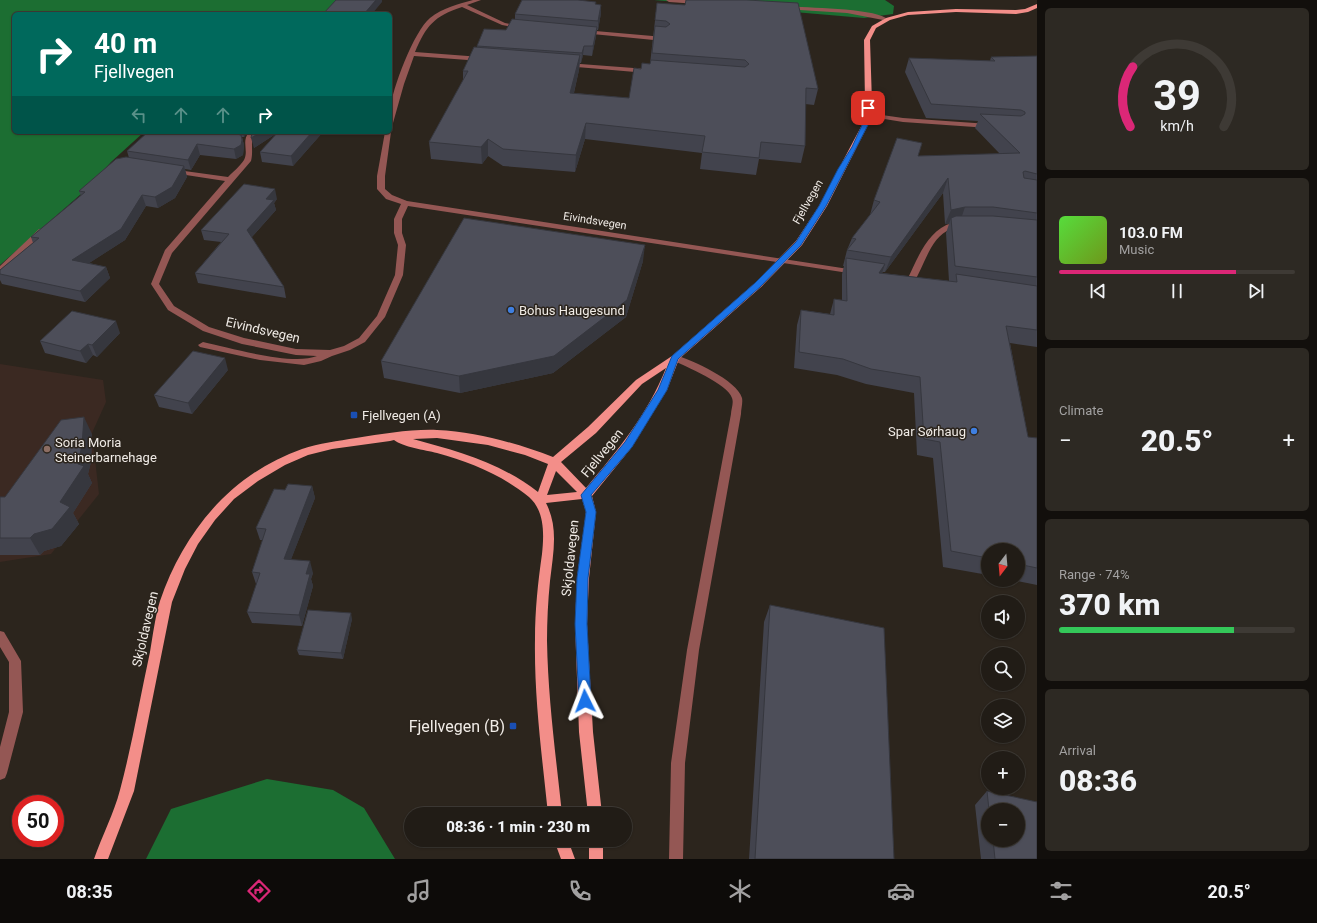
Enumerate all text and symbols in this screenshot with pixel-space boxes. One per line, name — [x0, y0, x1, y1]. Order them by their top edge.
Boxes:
text: 40 m — [94, 27, 157, 60]
icon: right — [28, 28, 80, 80]
text: Fjellvegen — [94, 61, 174, 82]
text: 39 — [1153, 71, 1201, 120]
pin — [851, 91, 885, 125]
icon: arrive — [857, 97, 879, 119]
icon: left — [128, 104, 150, 126]
icon: ahead — [170, 104, 192, 126]
icon: ahead — [212, 104, 234, 126]
icon: right — [254, 104, 276, 126]
text: km/h — [1160, 118, 1194, 134]
street label: Fjellvegen — [790, 177, 826, 227]
street label: Eivindsvegen — [562, 210, 628, 232]
text: 103.0 FM — [1119, 224, 1183, 242]
text: Music — [1119, 242, 1154, 257]
icon: previous — [1087, 280, 1109, 302]
icon: pause — [1166, 280, 1188, 302]
icon: next — [1245, 280, 1267, 302]
place label: Bohus Haugesund — [519, 303, 625, 318]
marker: Bohus Haugesund — [506, 305, 516, 315]
street label: Eivindsvegen — [224, 314, 302, 346]
text: Climate — [1059, 403, 1103, 418]
place label: Fjellvegen (A) — [362, 408, 441, 423]
marker: Fjellvegen (A) — [349, 410, 359, 420]
text: 20.5° — [1141, 423, 1213, 458]
place label: Spar Sørhaug — [888, 424, 966, 439]
street label: Fjellvegen — [578, 426, 626, 480]
marker: Spar Sørhaug — [969, 426, 979, 436]
text: − — [1059, 428, 1072, 453]
text: + — [1283, 428, 1295, 453]
place label: Soria Moria Steinerbarnehage — [55, 435, 157, 465]
marker: Soria Moria Steinerbarnehage — [42, 444, 52, 454]
street label: Skjoldavegen — [559, 519, 581, 597]
north arrow — [981, 543, 1025, 587]
map controls — [981, 543, 1025, 847]
text: Range · 74% — [1059, 567, 1129, 582]
text: 370 km — [1059, 587, 1161, 622]
street label: Skjoldavegen — [129, 590, 161, 668]
button: sound — [981, 595, 1025, 639]
button: search — [981, 647, 1025, 691]
position arrow — [564, 680, 606, 722]
button: layers — [981, 699, 1025, 743]
place label: Fjellvegen (B) — [409, 717, 505, 736]
marker: Fjellvegen (B) — [508, 721, 518, 731]
text: Arrival — [1059, 743, 1096, 758]
button: + — [981, 751, 1025, 795]
text: 08:36 — [1059, 763, 1137, 798]
speed limit sign: 50 — [12, 795, 64, 847]
button: − — [981, 803, 1025, 847]
text: 08:36 · 1 min · 230 m — [446, 818, 590, 836]
icon: directions — [245, 877, 273, 905]
icon: music — [405, 877, 433, 905]
icon: phone — [566, 877, 594, 905]
icon: climate — [726, 877, 754, 905]
icon: car — [887, 877, 915, 905]
icon: filters — [1047, 877, 1075, 905]
text: 08:35 — [66, 881, 113, 902]
text: 20.5° — [1208, 881, 1251, 902]

